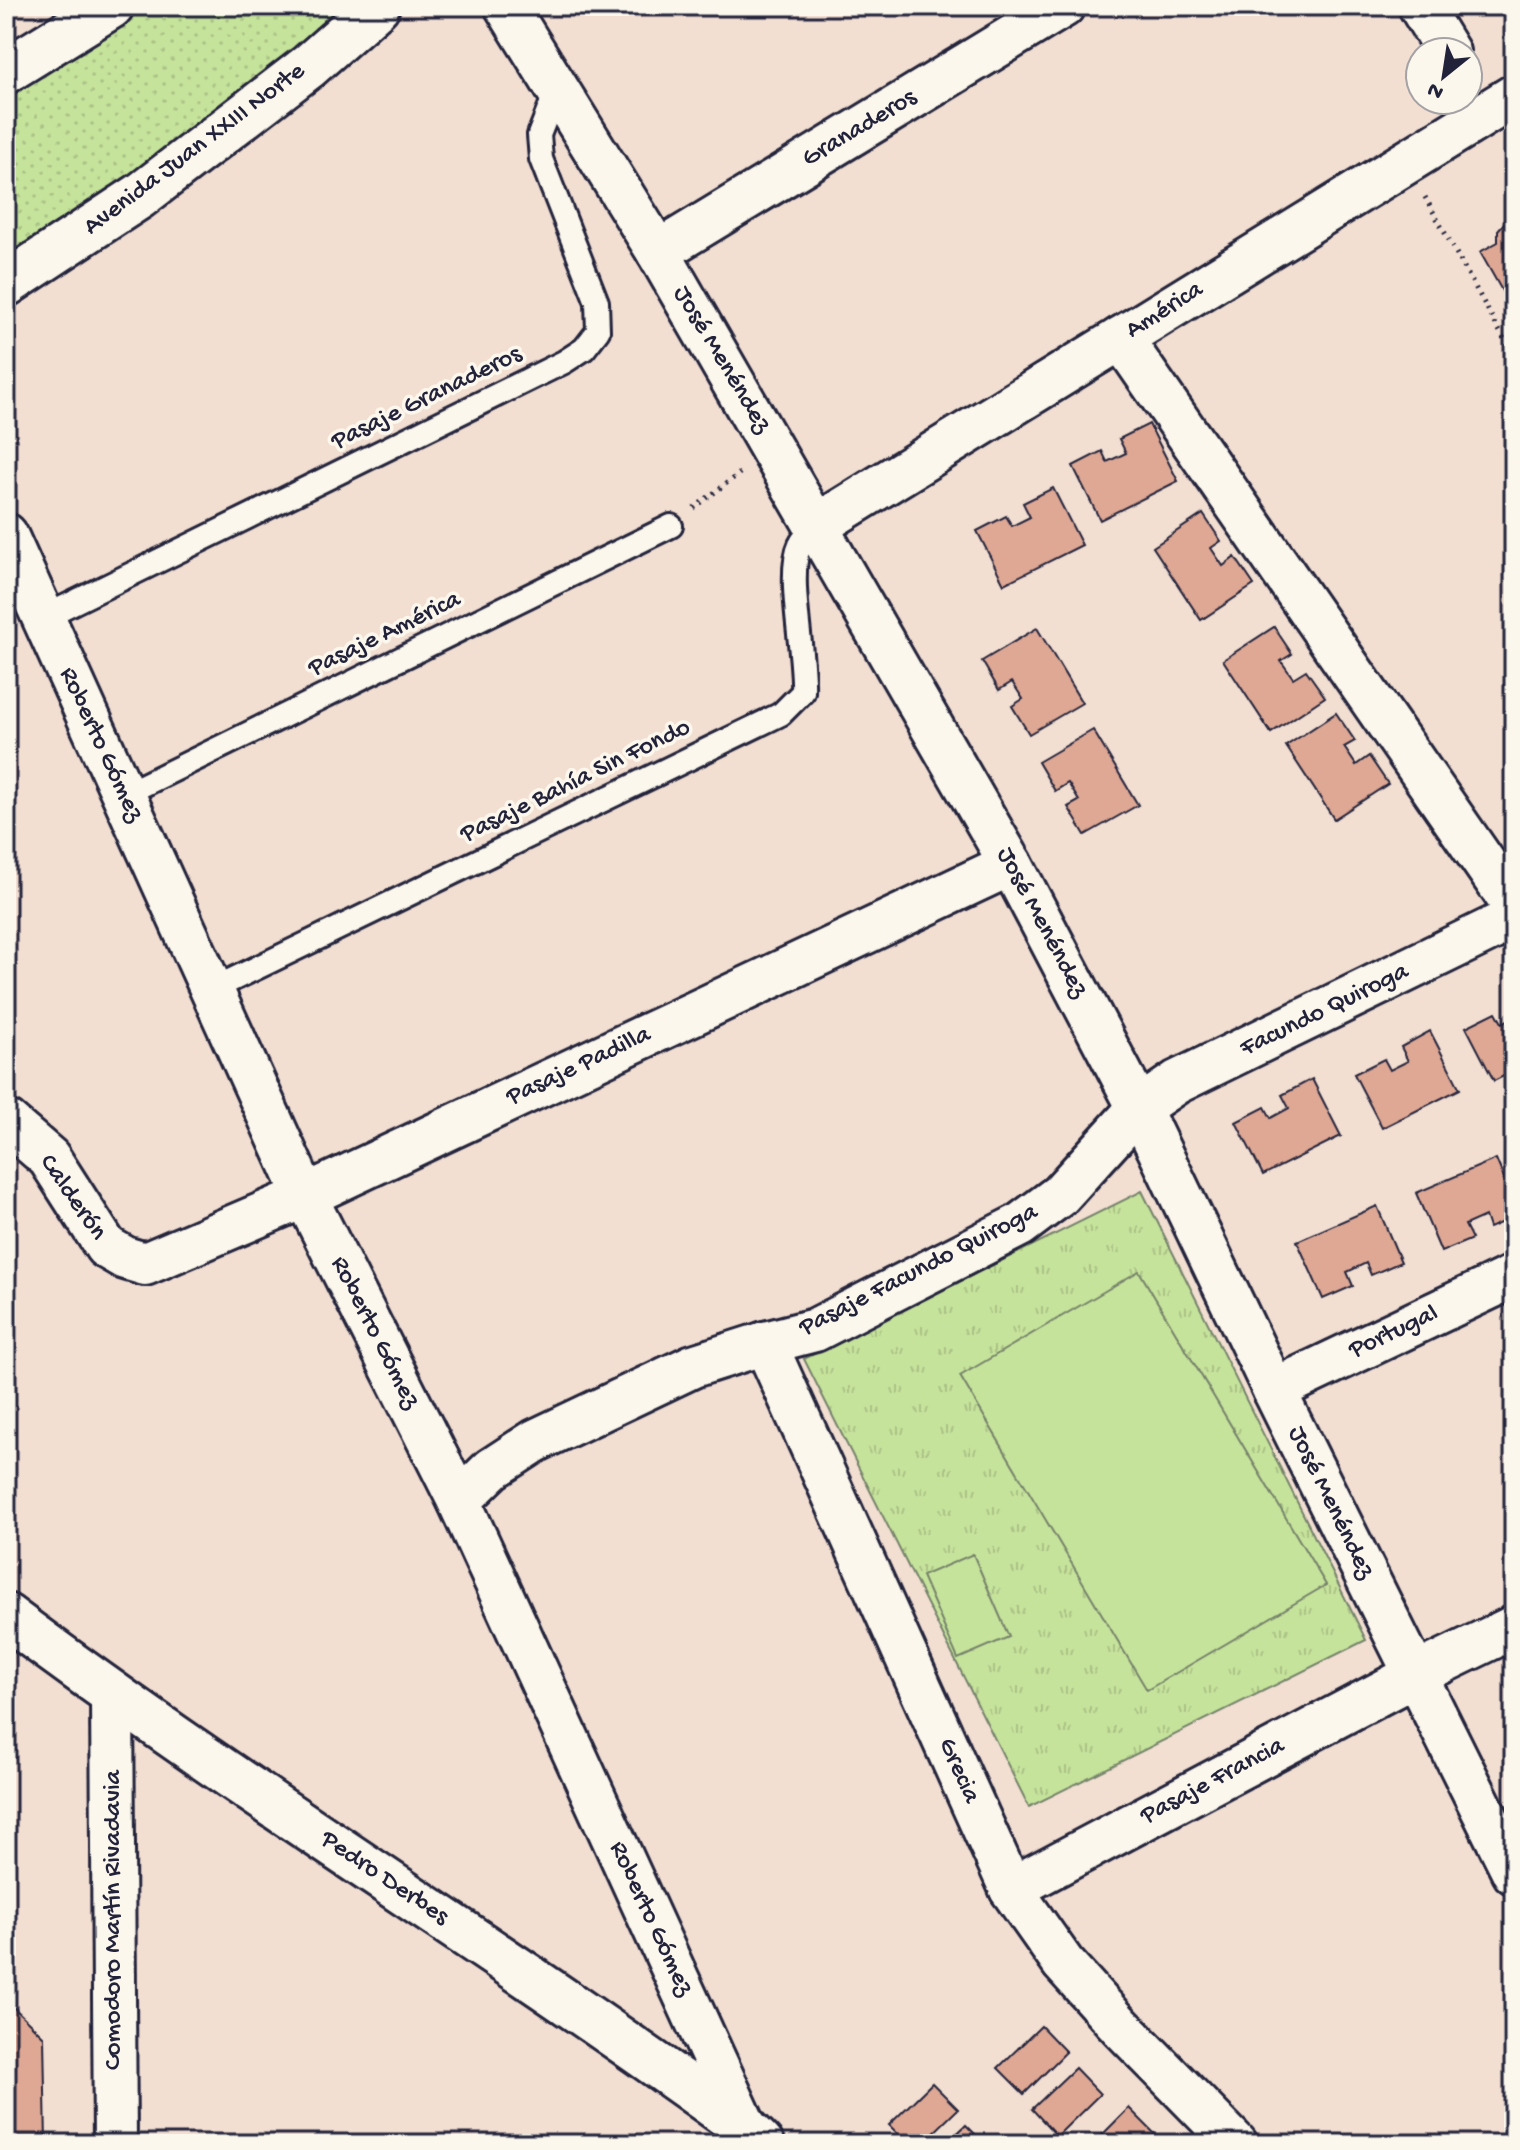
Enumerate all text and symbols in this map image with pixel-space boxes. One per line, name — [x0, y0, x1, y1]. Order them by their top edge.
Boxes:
north arrow — [1404, 36, 1484, 116]
street label: Avenida Juan XXIII Norte — [78, 56, 312, 243]
text: N — [1423, 75, 1449, 105]
street label: Granaderos — [797, 82, 924, 175]
street label: América — [1121, 274, 1211, 347]
street label: José Menéndez — [665, 281, 778, 440]
street label: Pasaje Granaderos — [326, 339, 528, 459]
street label: Pasaje América — [303, 584, 467, 686]
street label: Roberto Gómez — [51, 663, 150, 829]
street label: Pasaje Bahía Sin Fondo — [455, 713, 696, 852]
street label: José Menéndez — [988, 842, 1094, 1005]
street label: Facundo Quiroga — [1235, 956, 1416, 1066]
street label: Pasaje Padilla — [501, 1019, 657, 1114]
street label: Calderón — [31, 1149, 113, 1248]
street label: Pasaje Facundo Quiroga — [794, 1197, 1045, 1345]
street label: Roberto Gómez — [322, 1252, 426, 1416]
street label: Portugal — [1344, 1299, 1444, 1368]
street label: José Menéndez — [1280, 1422, 1381, 1586]
street label: Pasaje Francia — [1135, 1730, 1291, 1833]
street label: Grecia — [930, 1734, 987, 1810]
street label: Comodoro Martín Rivadavia — [99, 1768, 130, 2070]
street label: Pedro Derbes — [313, 1824, 455, 1934]
street label: Roberto Gómez — [601, 1837, 700, 2003]

